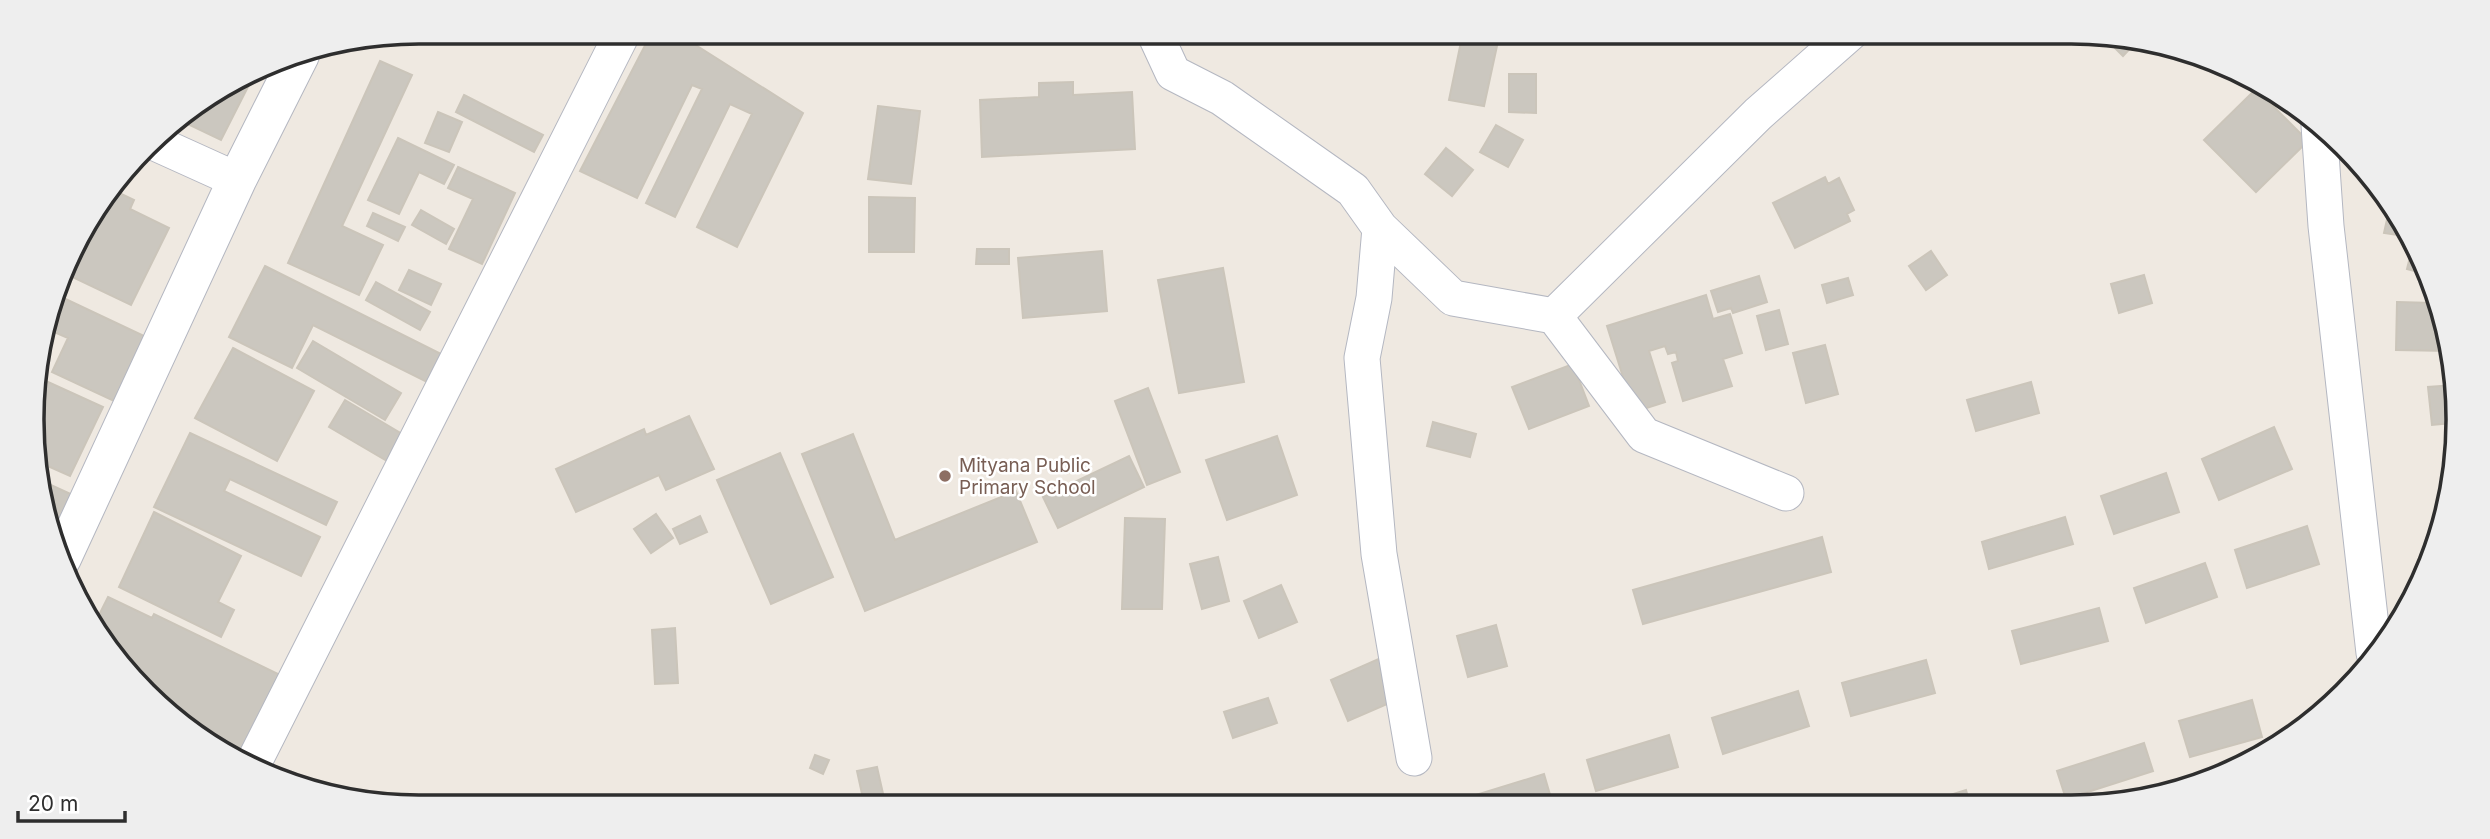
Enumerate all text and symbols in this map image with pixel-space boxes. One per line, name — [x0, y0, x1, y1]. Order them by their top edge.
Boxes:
place label: Mityana Public Primary School — [959, 454, 1096, 499]
marker: Mityana Public Primary School — [937, 468, 953, 484]
scale bar — [18, 780, 124, 824]
text: 20 m — [28, 791, 78, 816]

